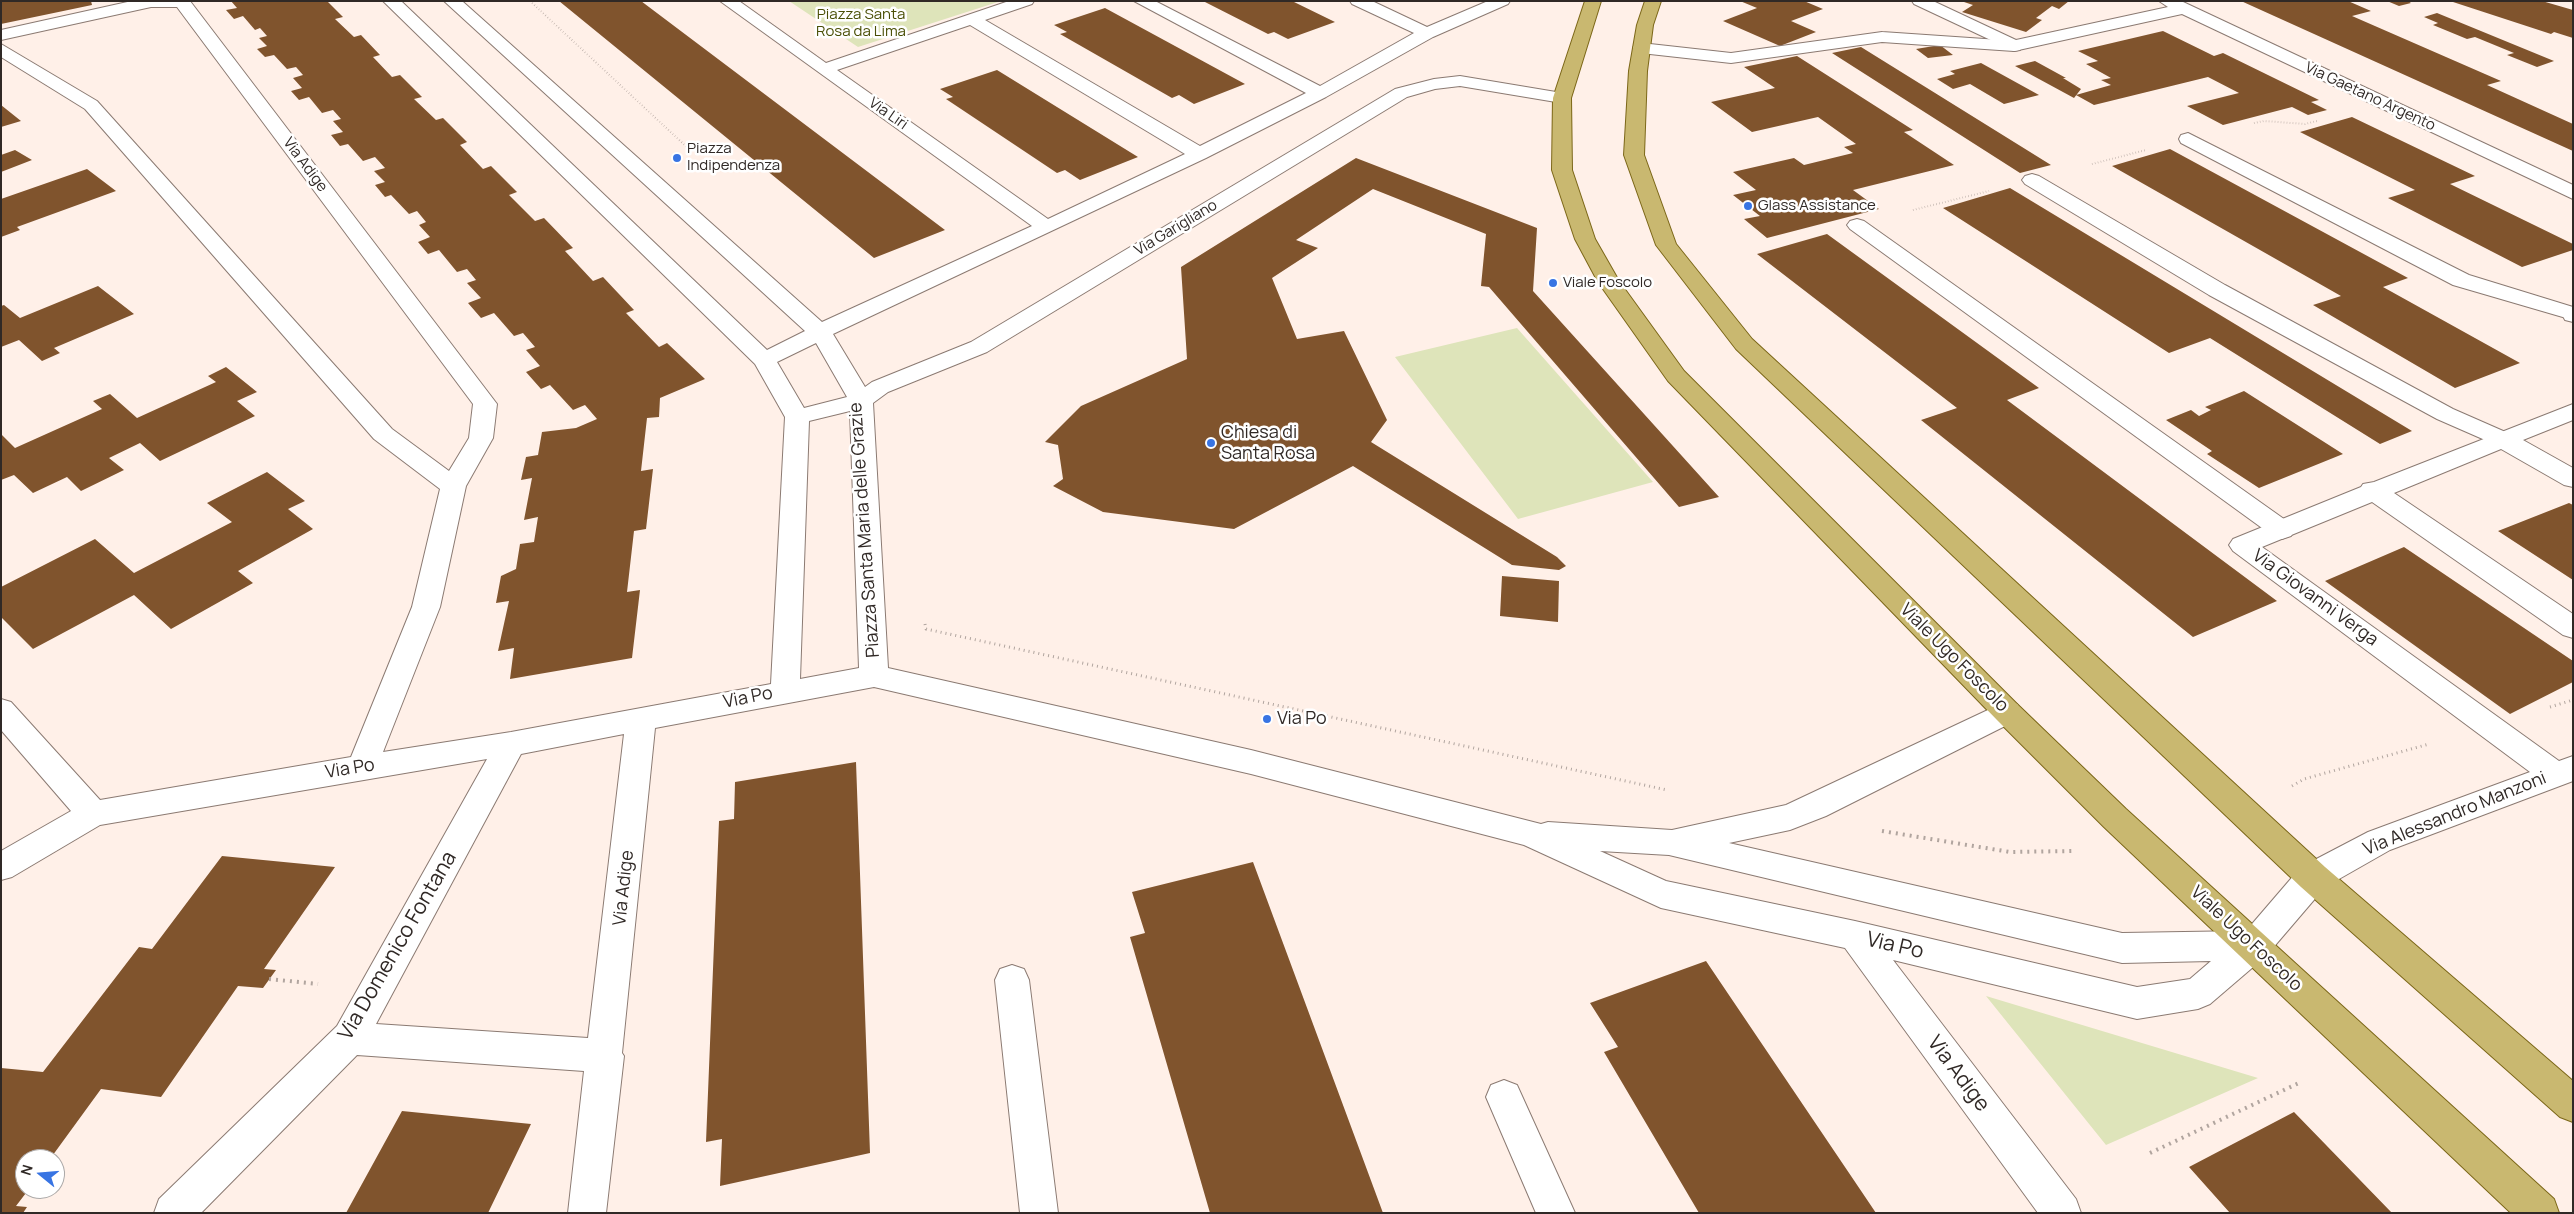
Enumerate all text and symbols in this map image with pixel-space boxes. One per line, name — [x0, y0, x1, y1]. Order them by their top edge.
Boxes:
park label: Piazza Santa Rosa da Lima — [816, 6, 906, 41]
street label: Via Gaetano Argento — [2302, 59, 2438, 135]
street label: Via Liri — [865, 94, 911, 134]
street label: Via Adige — [279, 134, 331, 196]
place label: Piazza Indipendenza — [687, 140, 780, 175]
marker: Piazza Indipendenza — [671, 152, 683, 164]
street label: Via Garigliano — [1131, 196, 1221, 260]
place label: Glass Assistance — [1758, 197, 1876, 215]
marker: Glass Assistance — [1742, 200, 1754, 212]
place label: Viale Foscolo — [1563, 274, 1652, 292]
marker: Viale Foscolo — [1547, 277, 1559, 289]
street label: Piazza Santa Maria delle Grazie — [845, 402, 885, 658]
place label: Chiesa di Santa Rosa — [1221, 422, 1315, 464]
marker: Chiesa di Santa Rosa — [1205, 437, 1217, 449]
street label: Via Giovanni Verga — [2248, 545, 2382, 651]
street label: Viale Ugo Foscolo — [1895, 599, 2013, 717]
street label: Via Po — [722, 683, 774, 713]
place label: Via Po — [1277, 708, 1327, 730]
marker: Via Po — [1261, 713, 1273, 725]
street label: Via Po — [324, 754, 376, 784]
street label: Via Alessandro Manzoni — [2360, 767, 2550, 861]
street label: Via Domenico Fontana — [334, 847, 462, 1045]
street label: Via Adige — [609, 849, 639, 927]
street label: Viale Ugo Foscolo — [2186, 882, 2306, 996]
street label: Via Po — [1864, 927, 1926, 965]
street label: Via Adige — [1921, 1031, 1995, 1117]
north arrow — [15, 1149, 65, 1199]
text: N — [16, 1162, 37, 1177]

